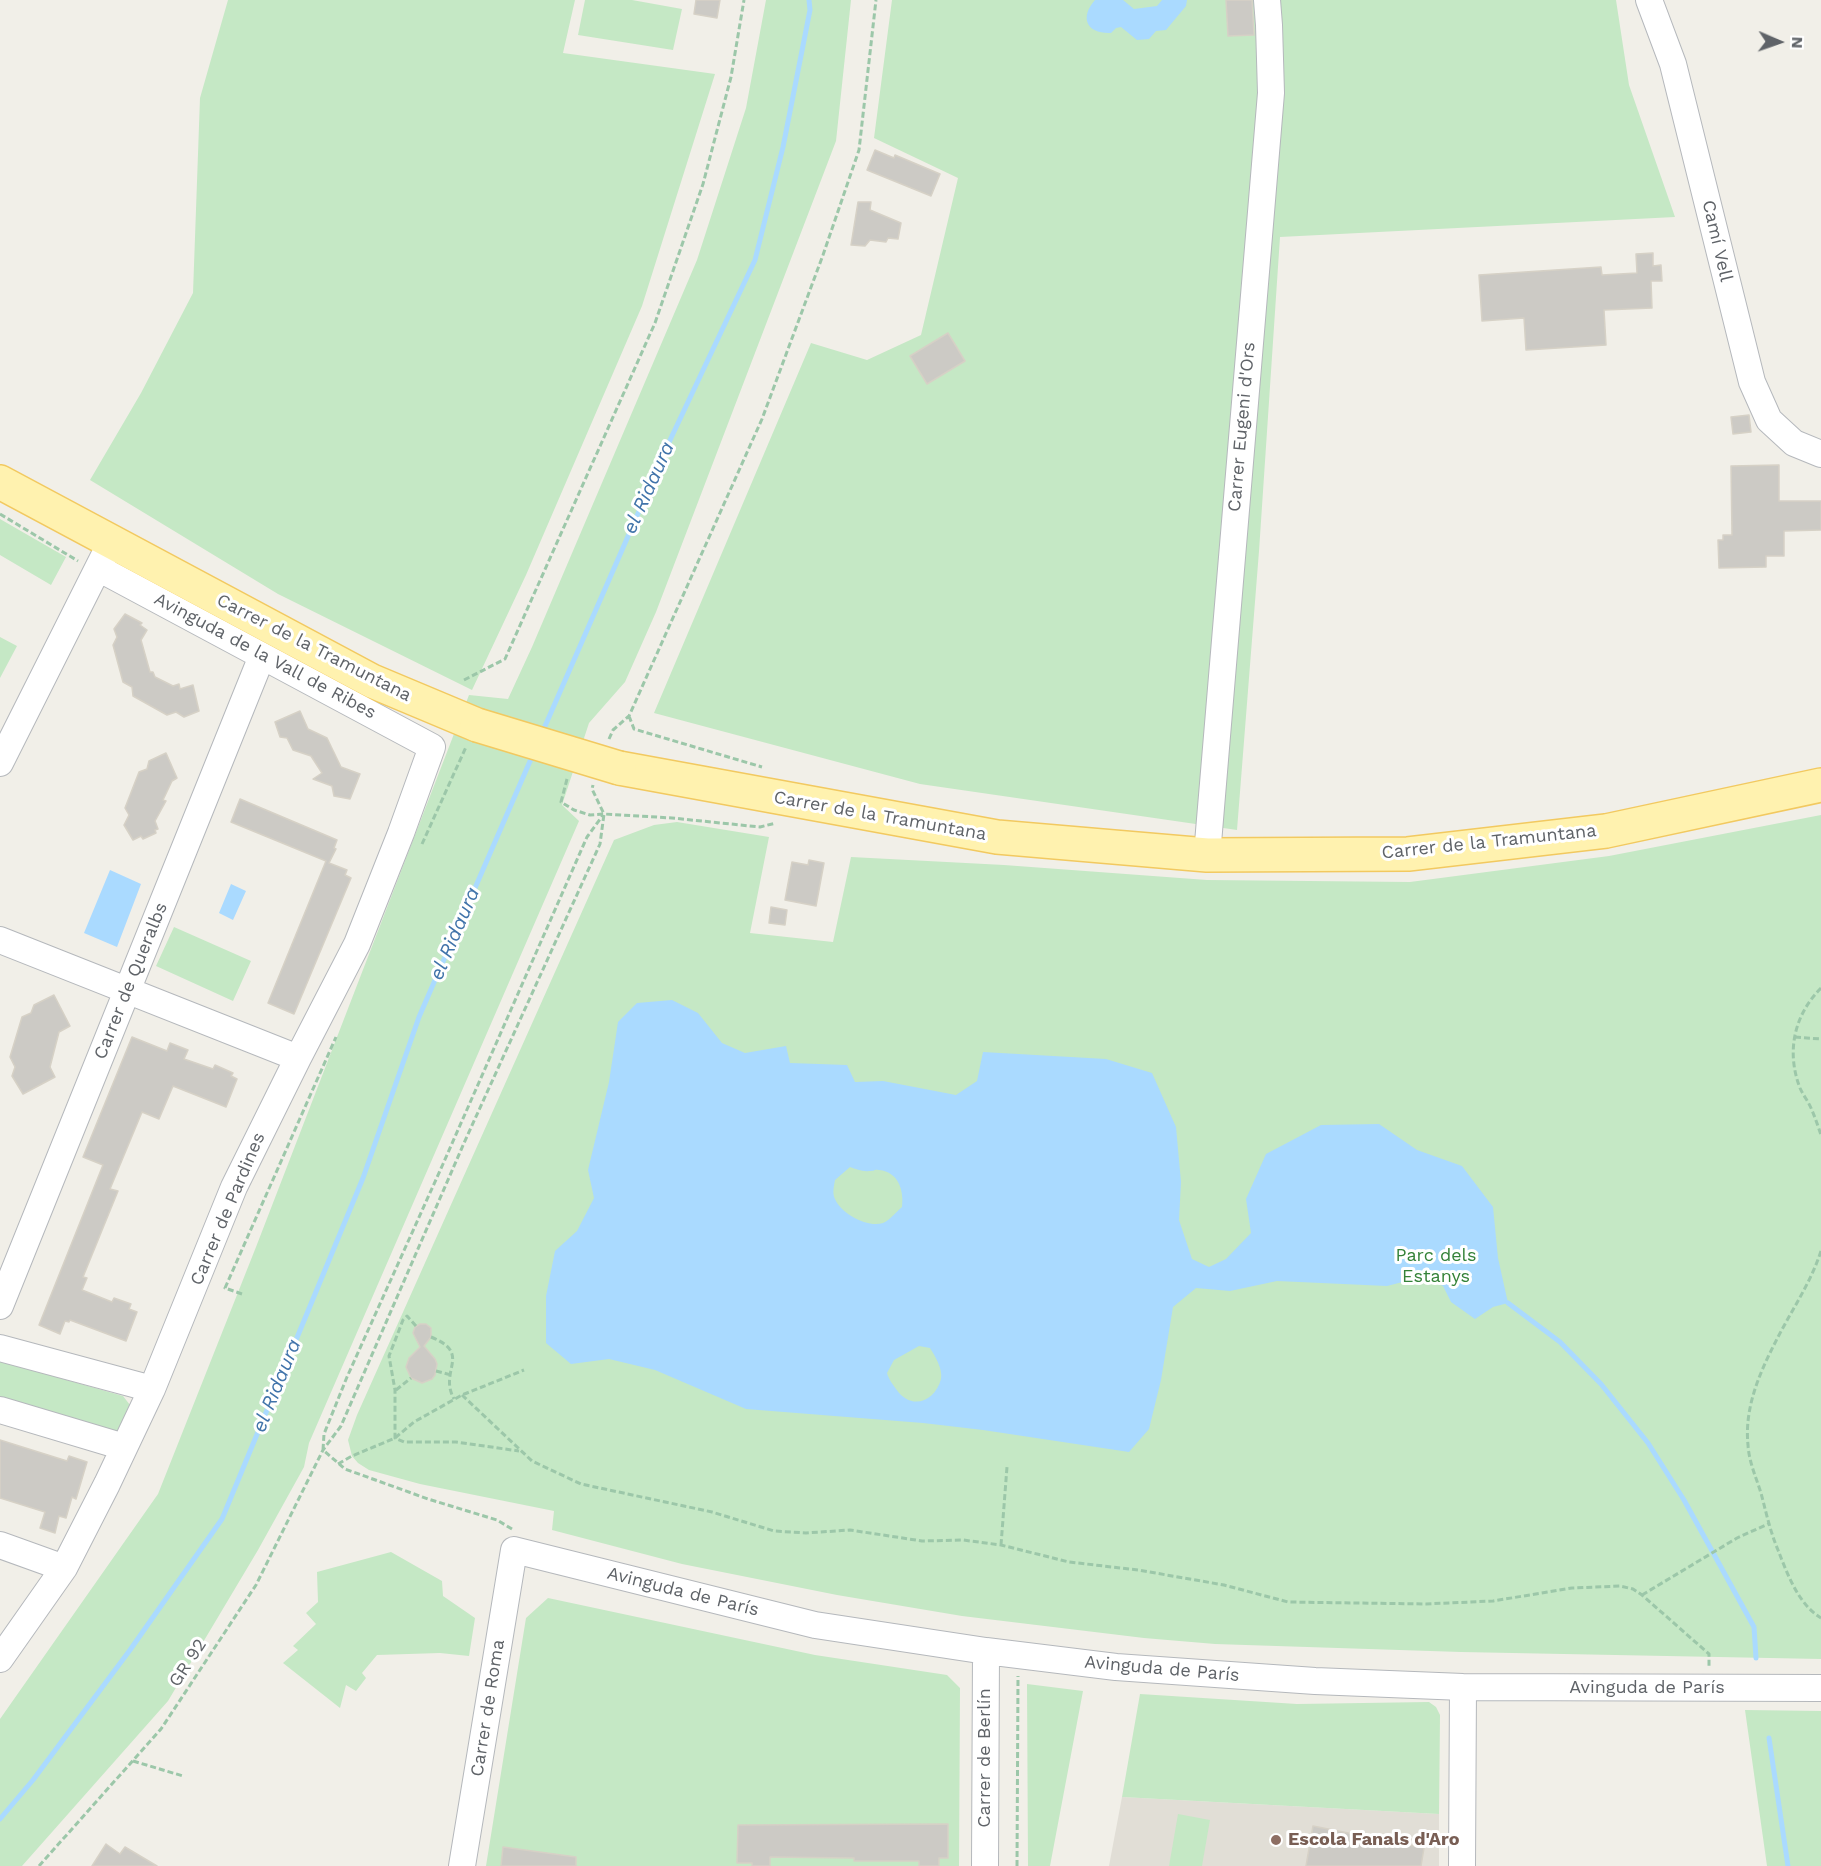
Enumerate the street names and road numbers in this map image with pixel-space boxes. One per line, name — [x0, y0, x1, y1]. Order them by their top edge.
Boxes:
street label: Camí Vell — [1697, 198, 1737, 284]
street label: Carrer Eugeni d'Ors — [1224, 341, 1260, 513]
street label: Avinguda de la Vall de Ribes — [150, 588, 380, 724]
street label: Carrer de la Tramuntana — [213, 589, 415, 707]
street label: Carrer de la Tramuntana — [772, 787, 988, 845]
street label: Carrer de la Tramuntana — [1381, 820, 1597, 864]
street label: Carrer de Queralbs — [90, 899, 172, 1063]
street label: Carrer de Pardines — [186, 1129, 270, 1289]
street label: Avinguda de París — [605, 1563, 761, 1621]
street label: GR 92 — [165, 1635, 211, 1691]
street label: Carrer de Roma — [467, 1638, 509, 1778]
street label: Avinguda de París — [1084, 1651, 1240, 1687]
street label: Avinguda de París — [1569, 1677, 1725, 1699]
street label: Carrer de Berlín — [974, 1688, 996, 1828]

